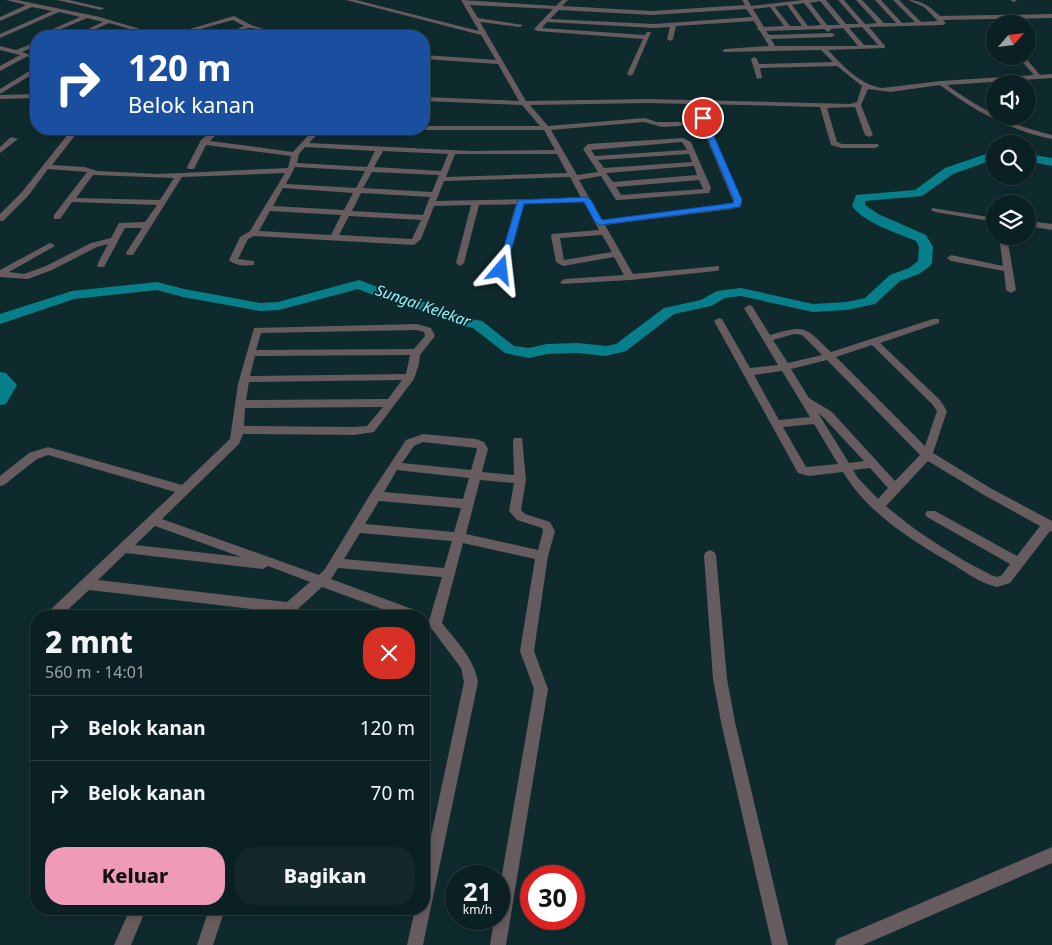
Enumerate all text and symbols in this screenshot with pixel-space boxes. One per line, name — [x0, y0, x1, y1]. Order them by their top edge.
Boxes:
north arrow — [986, 15, 1036, 65]
map controls — [986, 15, 1036, 245]
text: 120 m — [128, 44, 231, 91]
icon: right — [45, 50, 110, 115]
button: sound — [986, 75, 1036, 125]
text: Belok kanan — [128, 89, 255, 119]
pin — [682, 97, 724, 139]
icon: arrive — [689, 104, 717, 132]
button: search — [986, 135, 1036, 185]
button: layers — [986, 195, 1036, 245]
position arrow — [474, 243, 526, 295]
water label: Sungai Kelekar — [373, 279, 474, 331]
text: 2 mnt — [45, 621, 133, 662]
button: close — [363, 627, 415, 679]
text: 560 m · 14:01 — [45, 661, 145, 683]
icon: right — [45, 714, 73, 742]
text: Belok kanan — [88, 715, 205, 741]
text: 120 m — [360, 715, 415, 741]
icon: right — [45, 779, 73, 807]
text: Belok kanan — [88, 780, 205, 806]
text: 70 m — [371, 780, 415, 806]
button: Keluar — [45, 847, 225, 905]
button: Bagikan — [235, 847, 415, 905]
speed limit sign: 30 — [520, 865, 585, 930]
text: 21 — [463, 874, 492, 908]
text: km/h — [463, 901, 492, 918]

